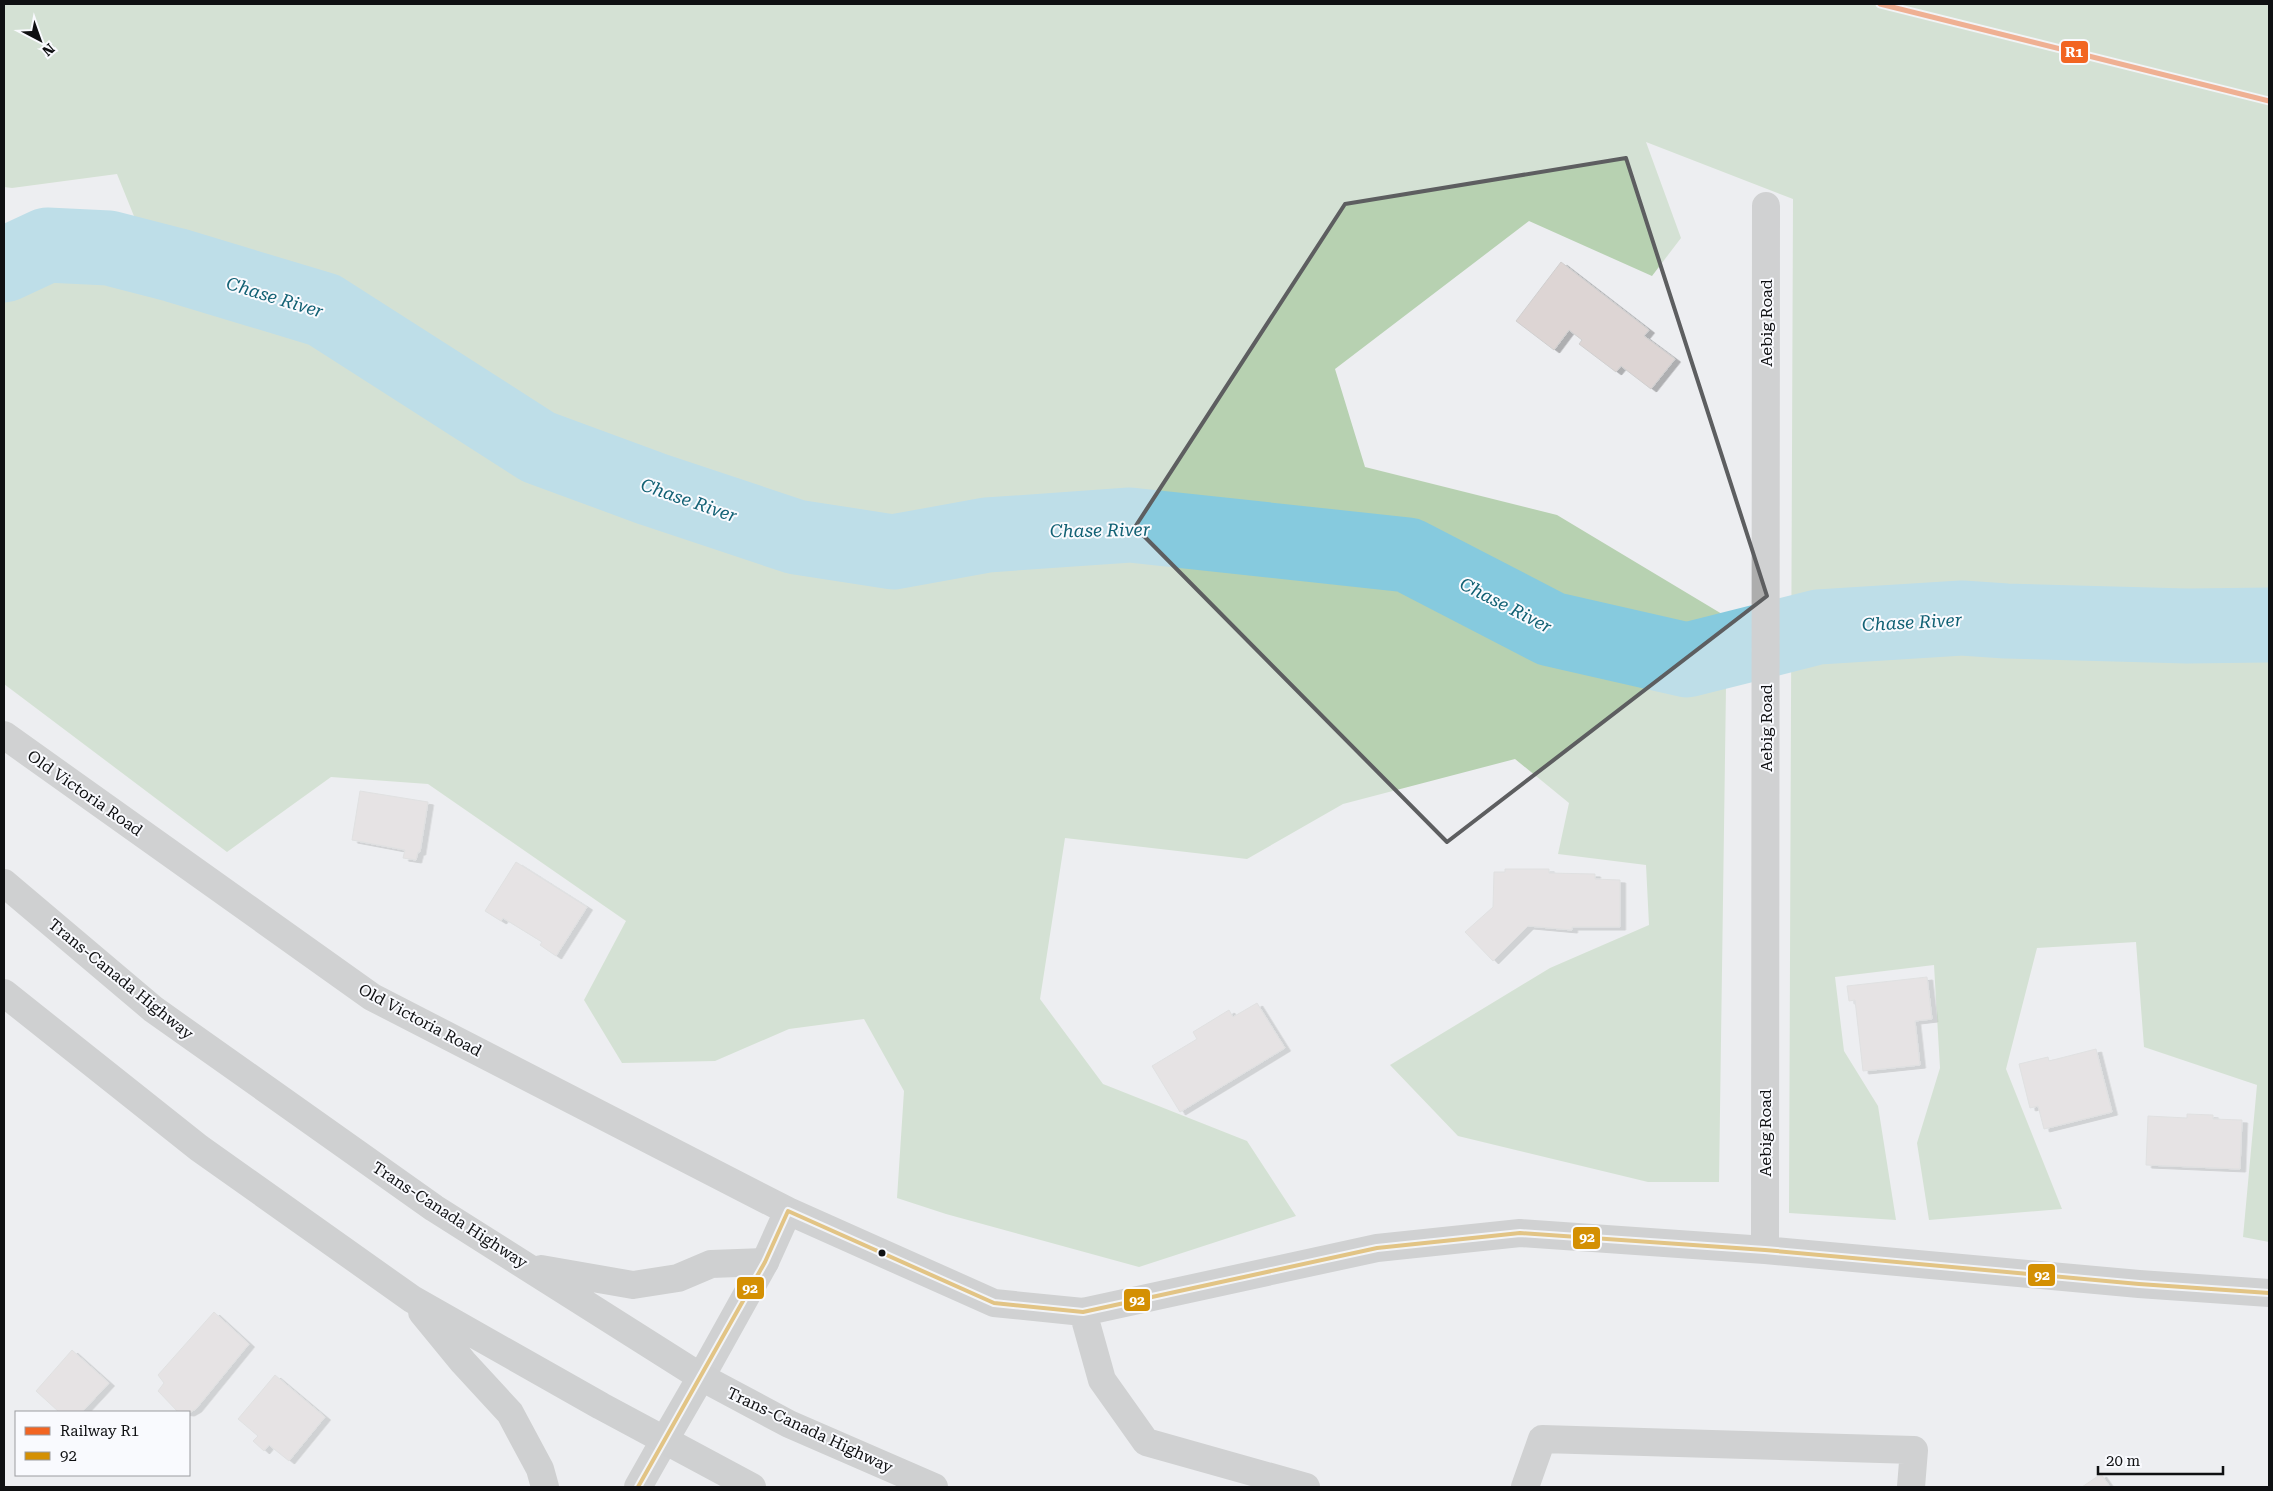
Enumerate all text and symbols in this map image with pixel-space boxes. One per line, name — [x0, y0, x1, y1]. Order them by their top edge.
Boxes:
north arrow — [15, 15, 65, 65]
text: N — [39, 40, 58, 60]
line badge: R1 — [2060, 40, 2089, 64]
text: R1 — [2065, 44, 2083, 60]
water label: Chase River — [224, 272, 326, 322]
street label: Aebig Road — [1757, 279, 1776, 367]
water label: Chase River — [638, 474, 740, 526]
water label: Chase River — [1050, 519, 1151, 541]
water label: Chase River — [1457, 573, 1556, 637]
water label: Chase River — [1861, 609, 1963, 635]
street label: Aebig Road — [1757, 684, 1776, 772]
street label: Old Victoria Road — [24, 746, 146, 840]
street label: Trans-Canada Highway — [45, 915, 198, 1044]
street label: Old Victoria Road — [355, 980, 485, 1060]
street label: Aebig Road — [1756, 1089, 1775, 1177]
street label: Trans-Canada Highway — [369, 1158, 532, 1273]
line badge: 92 — [1572, 1226, 1601, 1250]
text: 92 — [1579, 1229, 1595, 1245]
unlabelled marker — [877, 1248, 887, 1258]
line badge: 92 — [2027, 1263, 2056, 1287]
text: 92 — [2034, 1267, 2050, 1283]
line badge: 92 — [736, 1276, 765, 1300]
text: 92 — [742, 1280, 758, 1296]
line badge: 92 — [1123, 1288, 1151, 1312]
text: 92 — [1129, 1292, 1145, 1308]
street label: Trans-Canada Highway — [724, 1383, 897, 1477]
legend — [15, 1411, 190, 1476]
text: Railway R1 — [60, 1422, 139, 1440]
scale bar — [2098, 1444, 2223, 1476]
text: 92 — [60, 1447, 77, 1465]
text: 20 m — [2106, 1452, 2141, 1470]

